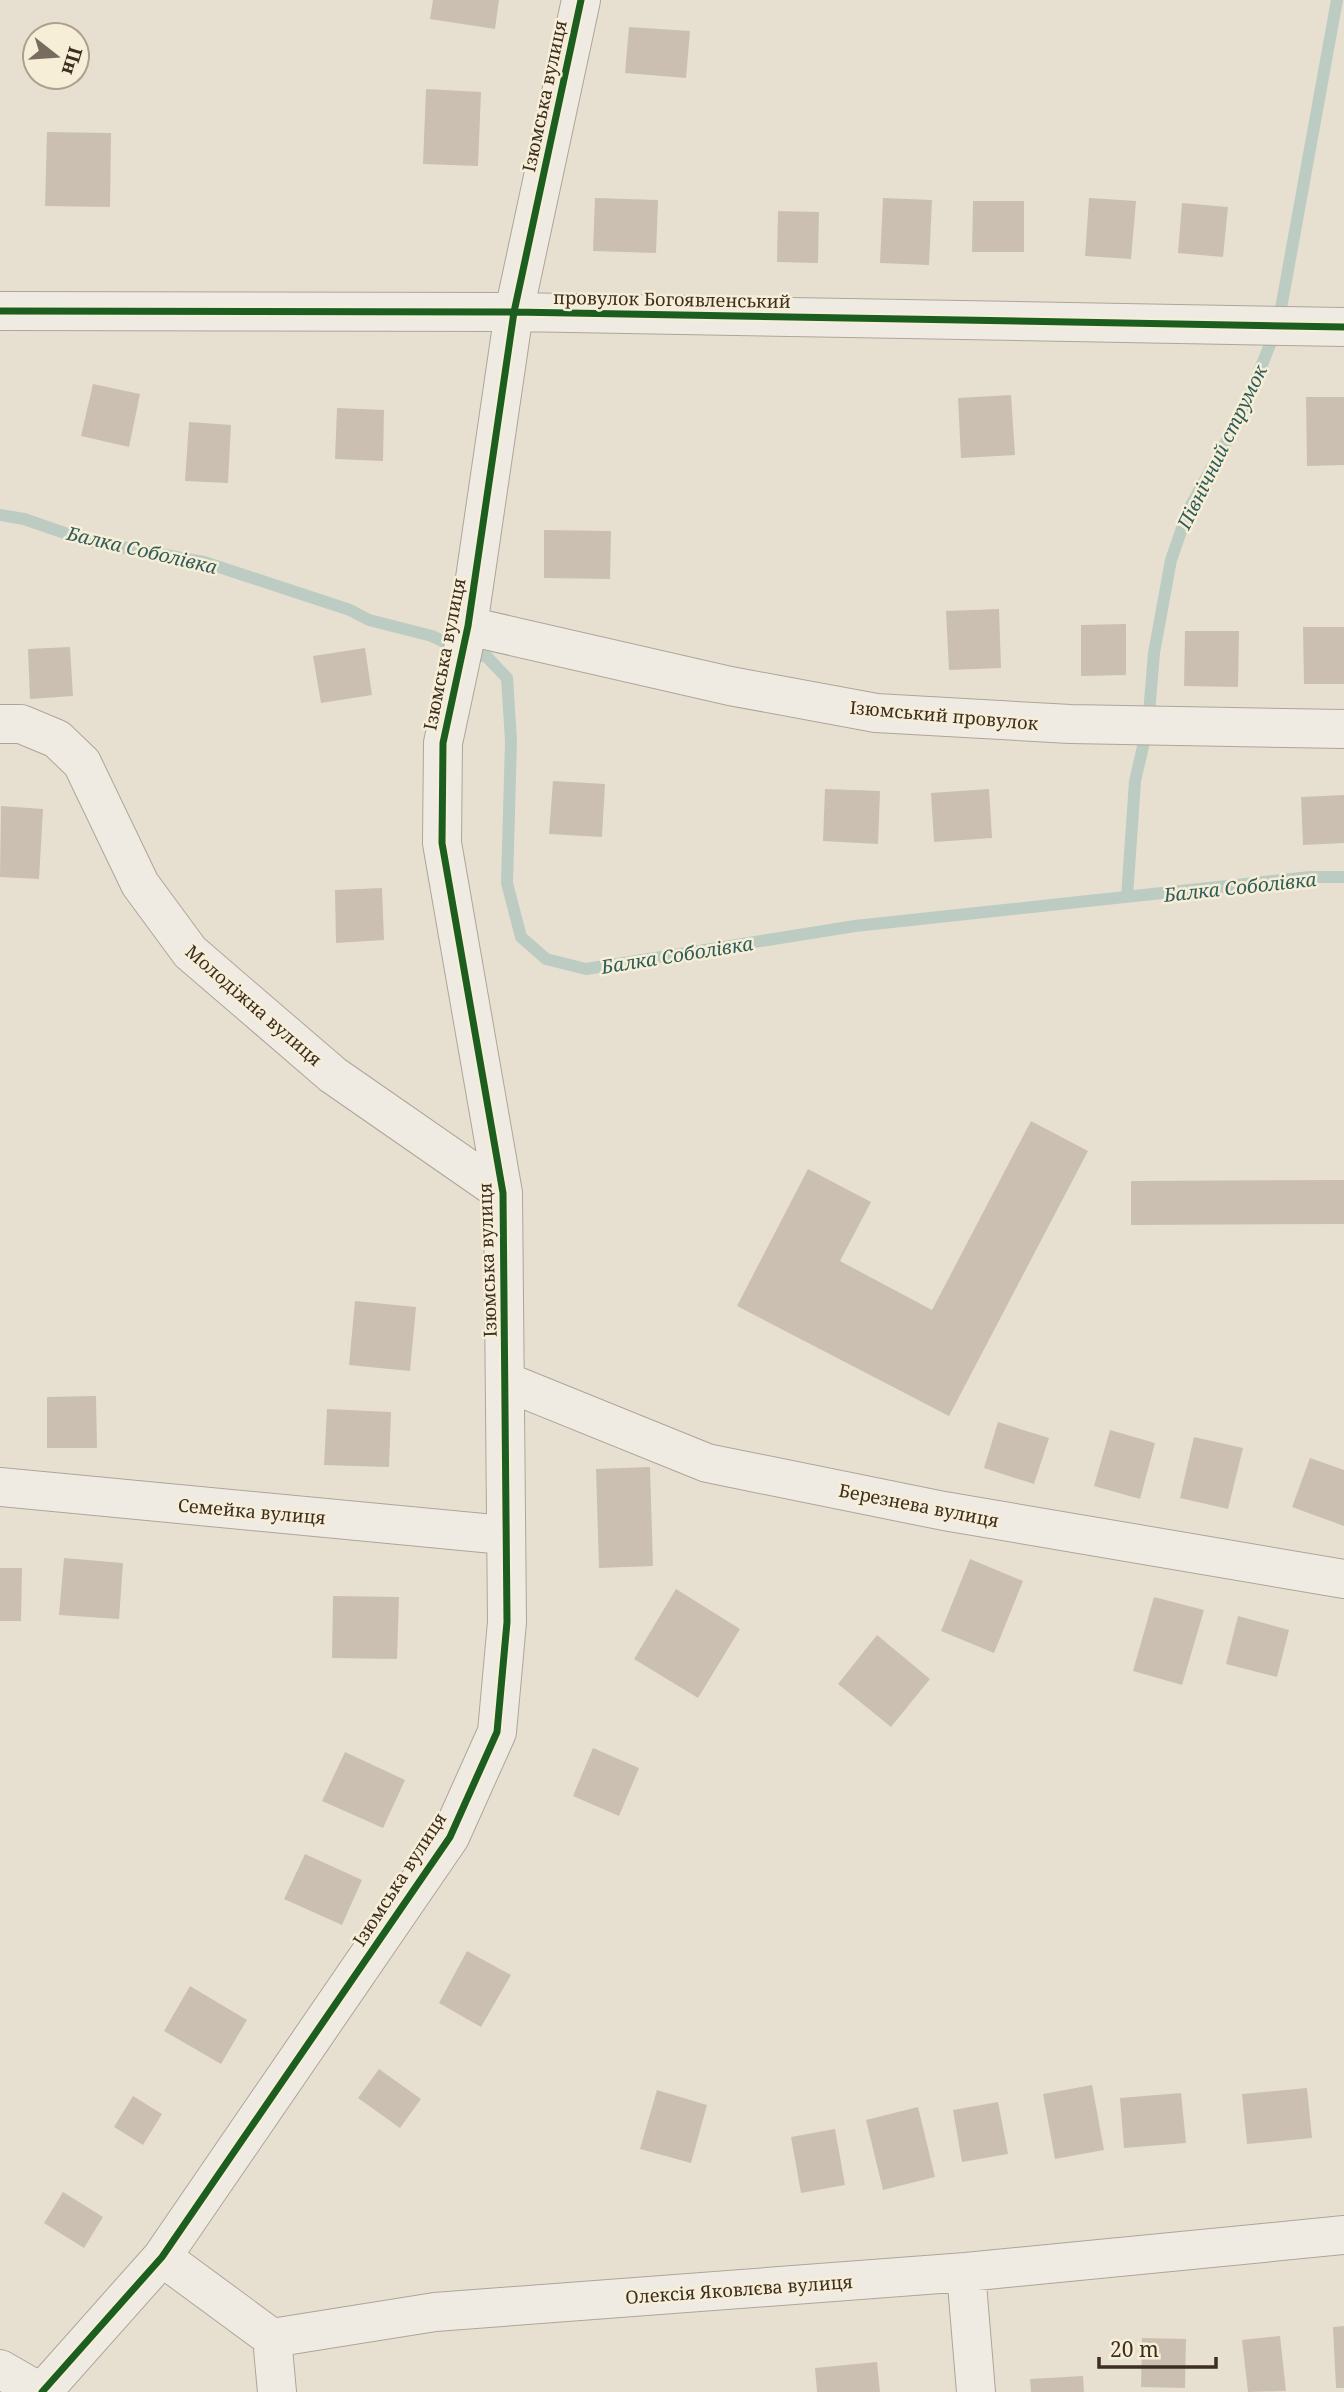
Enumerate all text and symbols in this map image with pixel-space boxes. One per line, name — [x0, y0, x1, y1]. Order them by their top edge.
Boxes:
street label: Ізюмська вулиця — [516, 18, 572, 174]
north arrow — [21, 21, 91, 91]
text: Пн — [56, 44, 89, 78]
street label: провулок Богоявленський — [553, 285, 791, 313]
water label: Північний струмок — [1170, 359, 1274, 535]
water label: Балка Соболівка — [63, 520, 220, 580]
street label: Ізюмська вулиця — [417, 576, 471, 732]
street label: Ізюмський провулок — [849, 695, 1040, 735]
water label: Балка Соболівка — [1161, 866, 1318, 908]
water label: Балка Соболівка — [598, 930, 755, 980]
street label: Молодіжна вулиця — [181, 939, 327, 1071]
street label: Ізюмська вулиця — [472, 1182, 502, 1338]
street label: Березнева вулиця — [837, 1478, 1001, 1532]
street label: Семейка вулиця — [177, 1493, 327, 1529]
street label: Ізюмська вулиця — [347, 1808, 451, 1950]
street label: Олексія Яковлєва вулиця — [625, 2269, 853, 2309]
scale bar — [1099, 2326, 1216, 2370]
text: 20 m — [1110, 2335, 1159, 2363]

